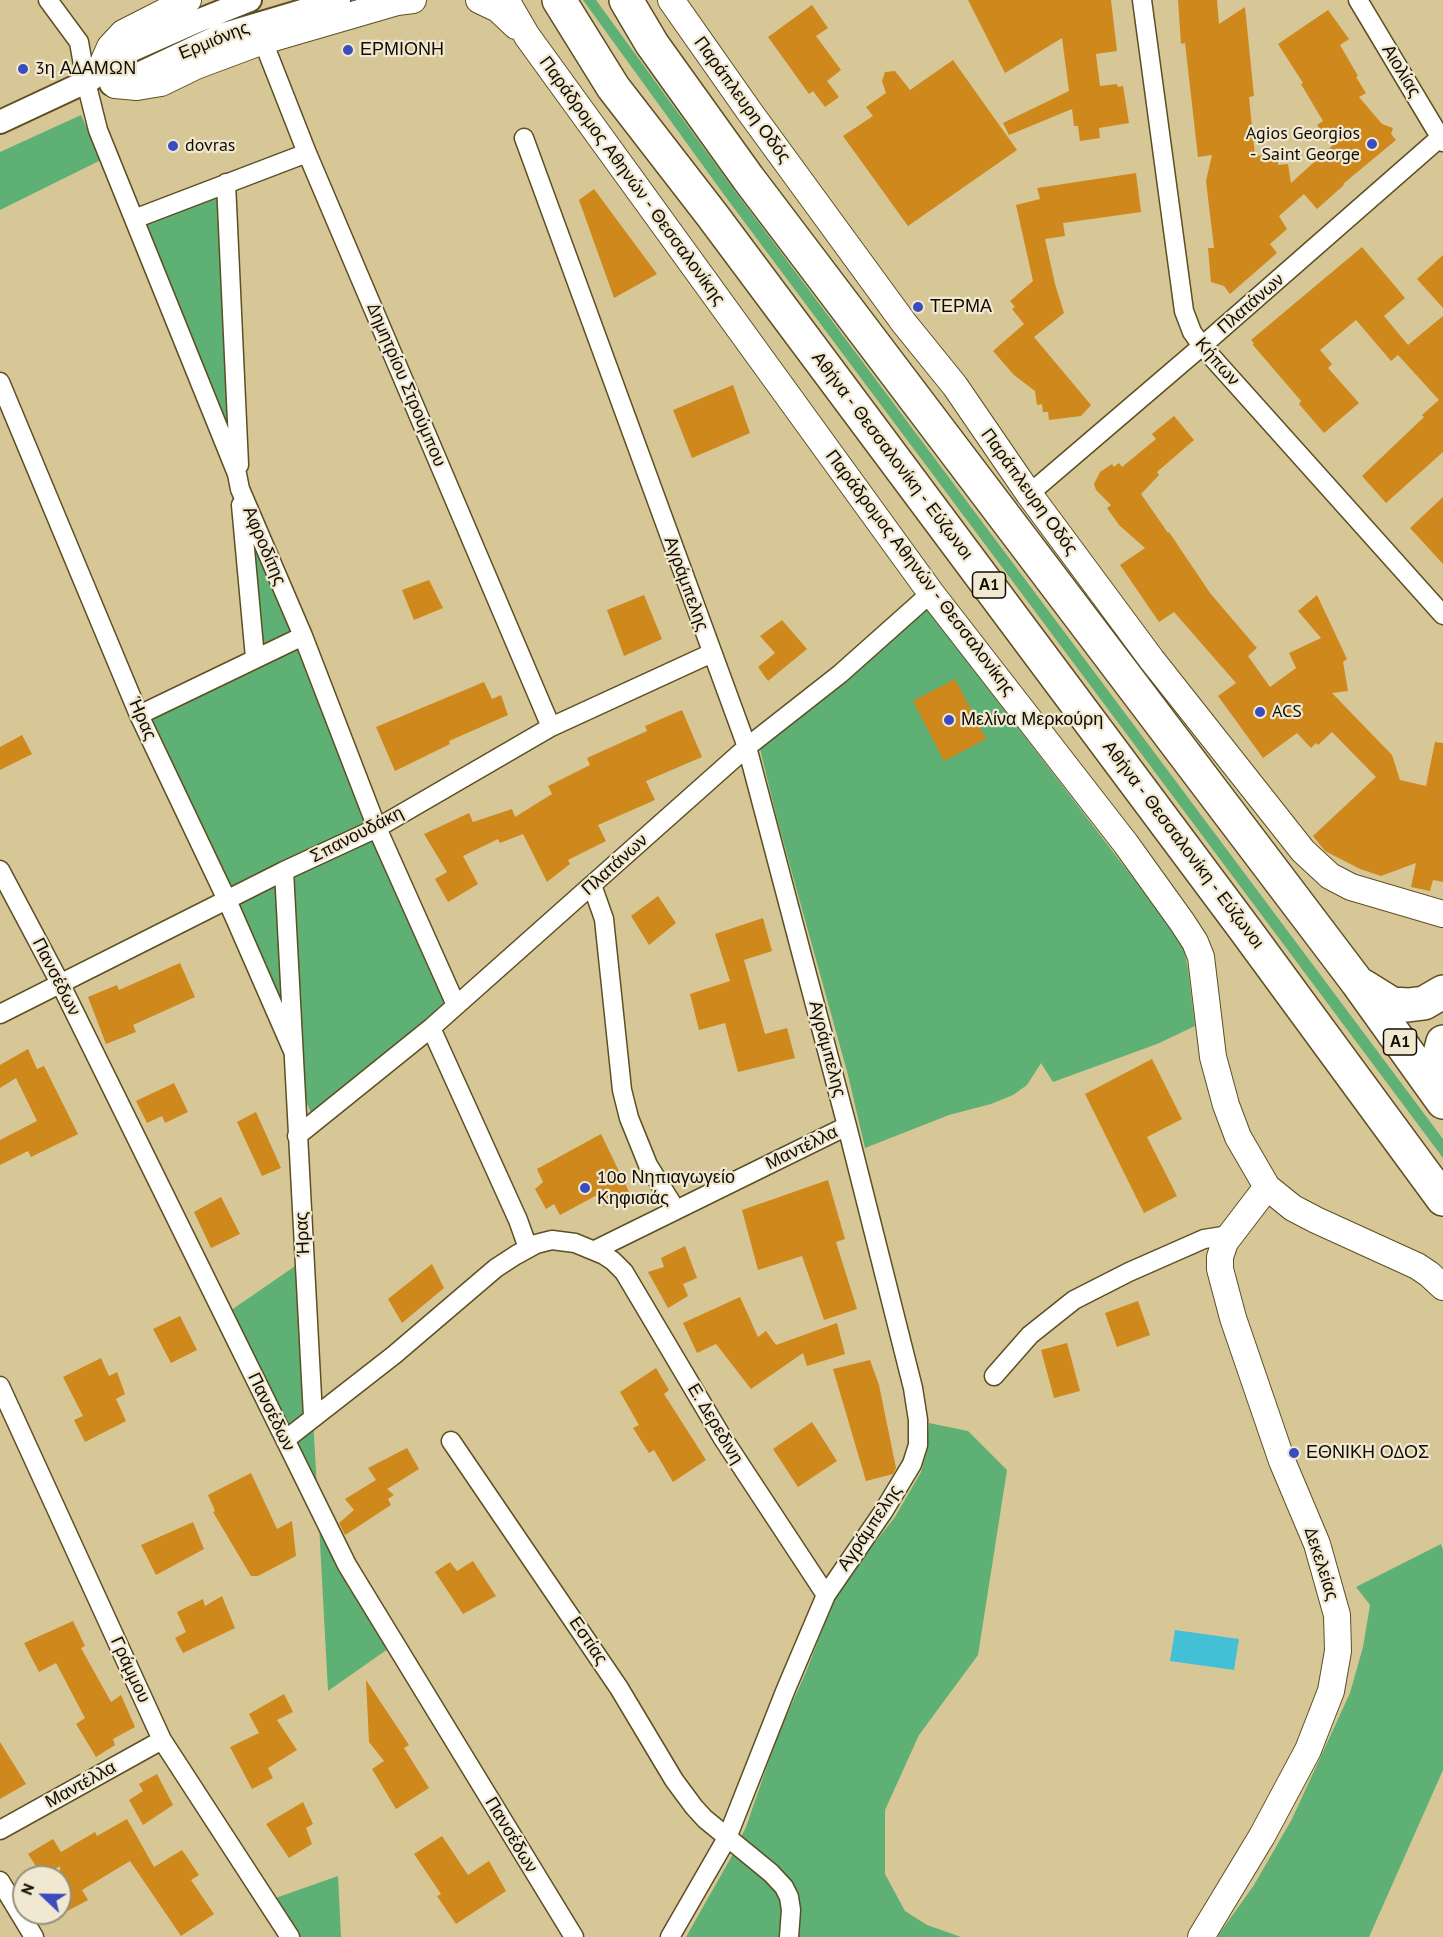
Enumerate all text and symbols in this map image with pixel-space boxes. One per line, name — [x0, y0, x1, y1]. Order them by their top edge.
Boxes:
street label: Ερμιόνης — [176, 17, 252, 65]
street label: Παράπλευρη Οδός — [689, 33, 795, 167]
place label: ΕΡΜΙΟΝΗ — [360, 39, 444, 61]
street label: Αιολίας — [1377, 41, 1425, 101]
marker: ΕΡΜΙΟΝΗ — [341, 43, 355, 57]
street label: Παράδρομος Αθηνών - Θεσσαλονίκης — [535, 52, 729, 310]
place label: 3η ΑΔΑΜΩΝ — [35, 58, 136, 80]
marker: 3η ΑΔΑΜΩΝ — [16, 62, 30, 76]
place label: Agios Georgios - Saint George — [1246, 123, 1360, 166]
place label: dovras — [185, 135, 235, 157]
marker: Agios Georgios - Saint George — [1365, 137, 1379, 151]
marker: dovras — [166, 139, 180, 153]
street label: Πλατάνων — [1213, 269, 1289, 339]
place label: ΤΕΡΜΑ — [930, 296, 992, 318]
street label: Δημητρίου Στρούμπου — [362, 300, 450, 470]
marker: ΤΕΡΜΑ — [911, 300, 925, 314]
street label: Κήπων — [1190, 333, 1244, 391]
street label: Αθήνα - Θεσσαλονίκη - Εύζωνοι — [807, 348, 977, 564]
street label: Παράπλευρη Οδός — [976, 425, 1082, 559]
street label: Παράδρομος Αθηνών - Θεσσαλονίκης — [821, 446, 1019, 700]
street label: Αφροδίτης — [238, 503, 290, 589]
street label: Αγράμπελης — [659, 534, 713, 634]
road number: Α1 — [972, 572, 1006, 598]
street label: Ήρας — [123, 694, 161, 744]
place label: ACS — [1272, 701, 1302, 723]
marker: ACS — [1253, 705, 1267, 719]
place label: Μελίνα Μερκούρη — [961, 709, 1103, 731]
marker: Μελίνα Μερκούρη — [942, 713, 956, 727]
street label: Αθήνα - Θεσσαλονίκη - Εύζωνοι — [1098, 737, 1268, 953]
street label: Σπανουδάκη — [307, 802, 407, 868]
street label: Πλατάνων — [578, 830, 652, 900]
street label: Πανσέδων — [27, 934, 85, 1020]
street label: Αγράμπελης — [804, 998, 850, 1100]
road number: Α1 — [1384, 1029, 1416, 1055]
street label: Μαντέλλα — [762, 1121, 842, 1175]
place label: 10ο Νηπιαγωγείο Κηφισιάς — [597, 1167, 735, 1210]
marker: 10ο Νηπιαγωγείο Κηφισιάς — [578, 1181, 592, 1195]
street label: Ήρας — [291, 1211, 315, 1257]
street label: Πανσέδων — [243, 1369, 299, 1455]
street label: Ε. Δερεδινη — [683, 1380, 747, 1468]
place label: ΕΘΝΙΚΗ ΟΔΟΣ — [1306, 1442, 1429, 1464]
marker: ΕΘΝΙΚΗ ΟΔΟΣ — [1287, 1446, 1301, 1460]
street label: Αγράμπελης — [833, 1481, 907, 1575]
street label: Δεκελείας — [1299, 1525, 1343, 1603]
street label: Εστίας — [564, 1613, 612, 1669]
street label: Γράμμου — [105, 1634, 155, 1706]
street label: Μαντέλλα — [42, 1757, 120, 1813]
street label: Πανσέδων — [480, 1793, 542, 1877]
north arrow — [12, 1865, 72, 1925]
text: N — [16, 1880, 38, 1898]

